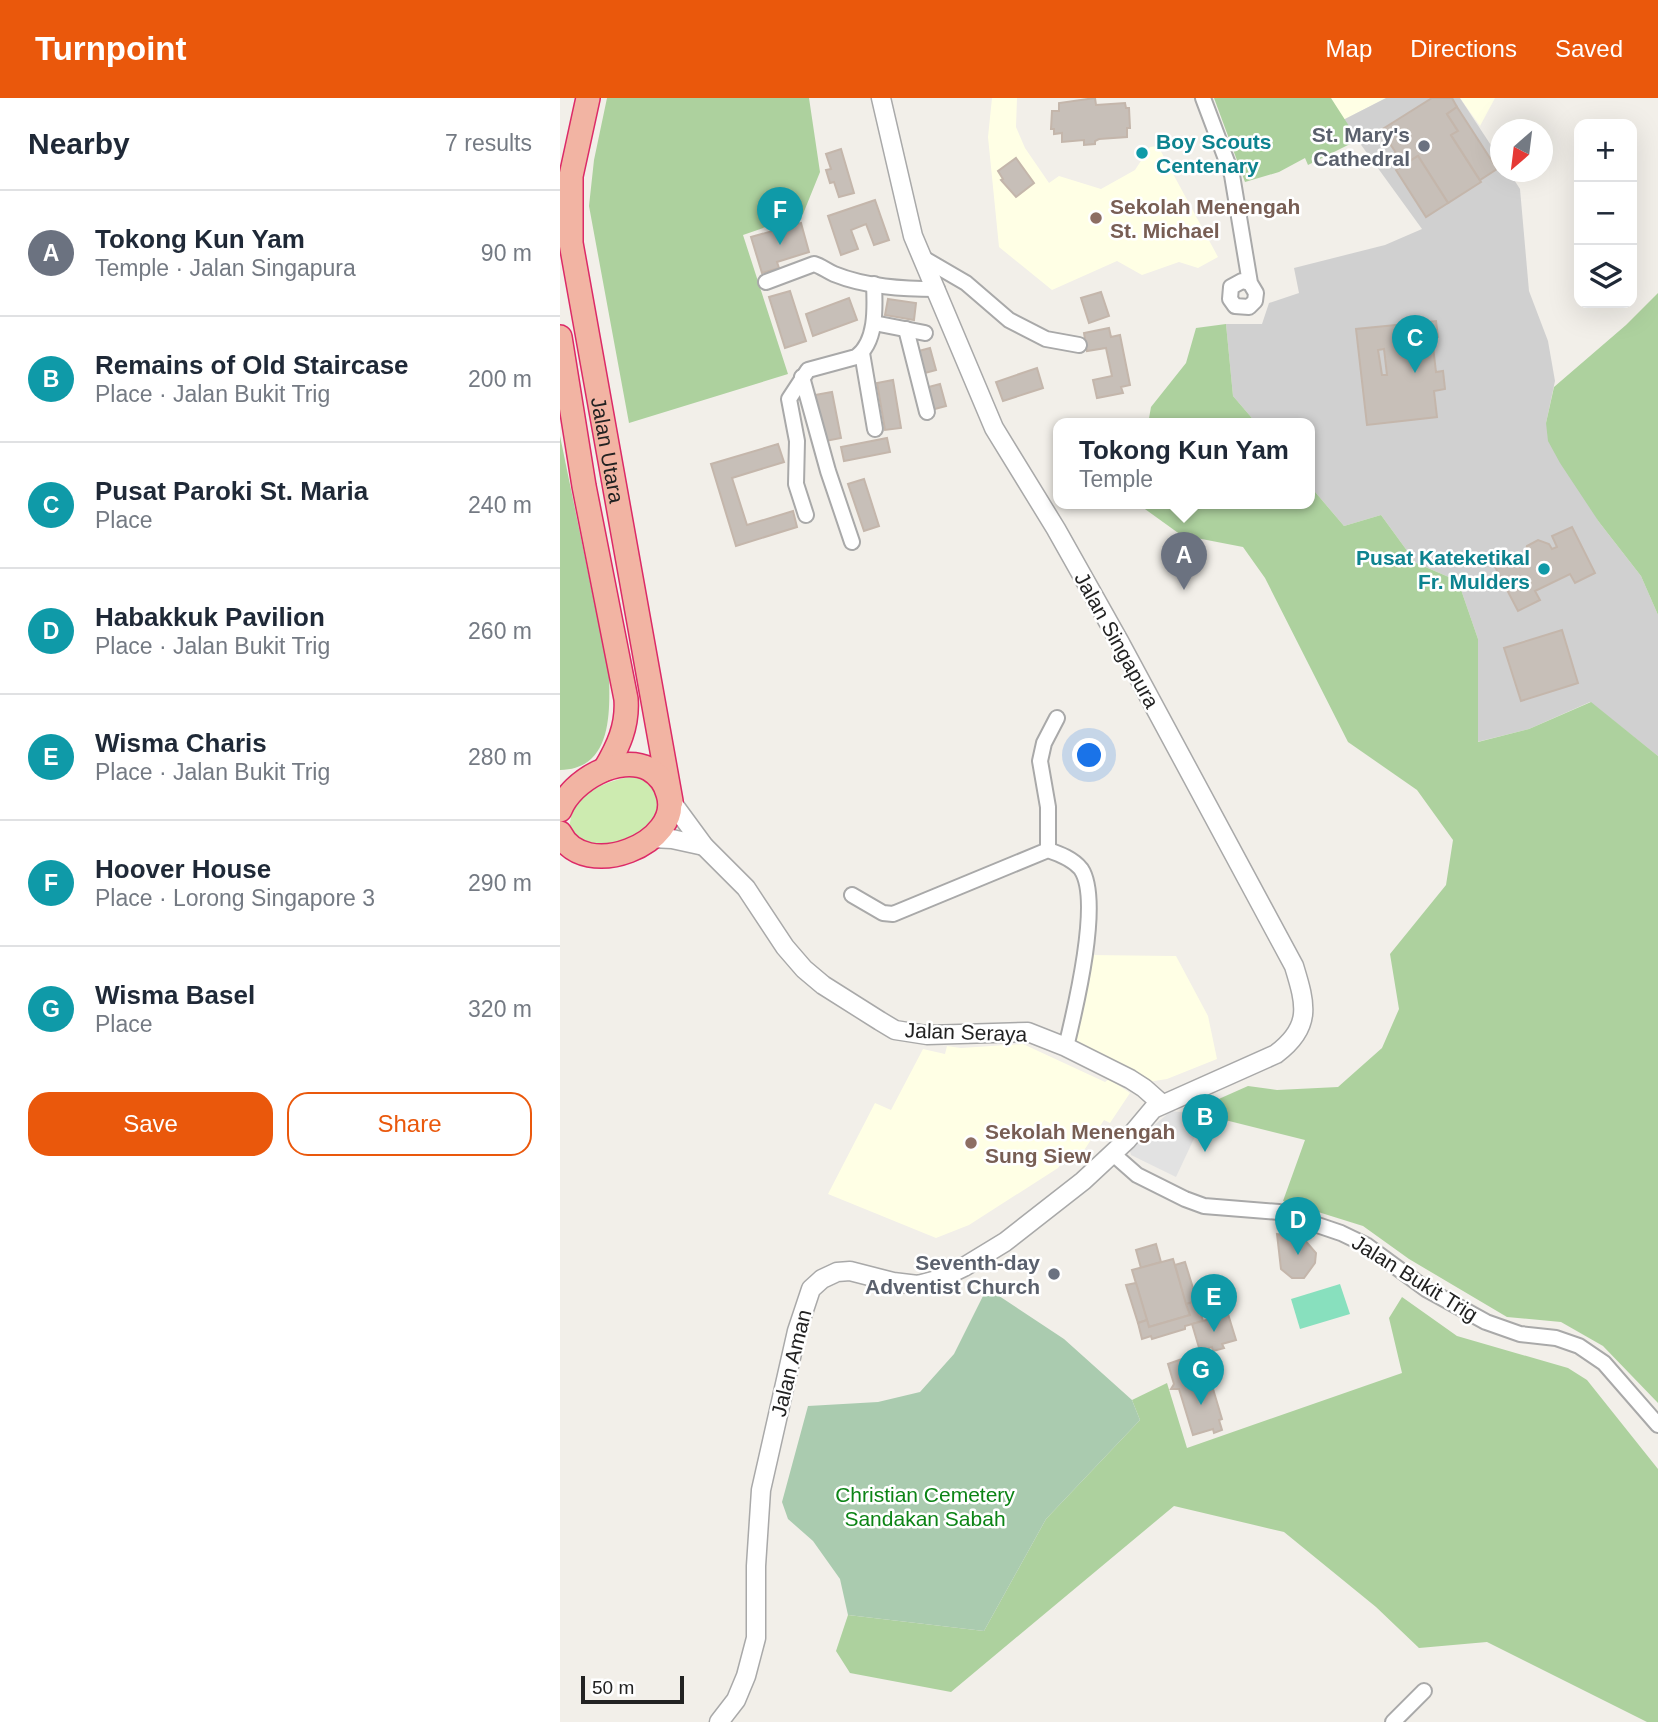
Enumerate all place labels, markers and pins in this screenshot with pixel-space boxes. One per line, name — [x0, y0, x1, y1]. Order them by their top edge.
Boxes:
place label: St. Mary's Cathedral — [1312, 123, 1410, 170]
place label: Boy Scouts Centenary — [1156, 130, 1272, 177]
marker: St. Mary's Cathedral — [1416, 138, 1432, 154]
marker: Boy Scouts Centenary — [1134, 145, 1150, 161]
pin: F — [757, 187, 803, 245]
place label: Sekolah Menengah St. Michael — [1110, 195, 1300, 242]
marker: Sekolah Menengah St. Michael — [1088, 210, 1104, 226]
pin: C — [1392, 315, 1438, 373]
pin: A — [1161, 532, 1207, 590]
place label: Pusat Kateketikal Fr. Mulders — [1356, 546, 1530, 593]
marker: Pusat Kateketikal Fr. Mulders — [1536, 561, 1552, 577]
pin: B — [1182, 1094, 1228, 1152]
place label: Sekolah Menengah Sung Siew — [985, 1120, 1175, 1167]
marker: Sekolah Menengah Sung Siew — [963, 1135, 979, 1151]
pin: D — [1275, 1197, 1321, 1255]
place label: Seventh-day Adventist Church — [865, 1251, 1040, 1298]
marker: Seventh-day Adventist Church — [1046, 1266, 1062, 1282]
pin: E — [1191, 1274, 1237, 1332]
pin: G — [1178, 1347, 1224, 1405]

